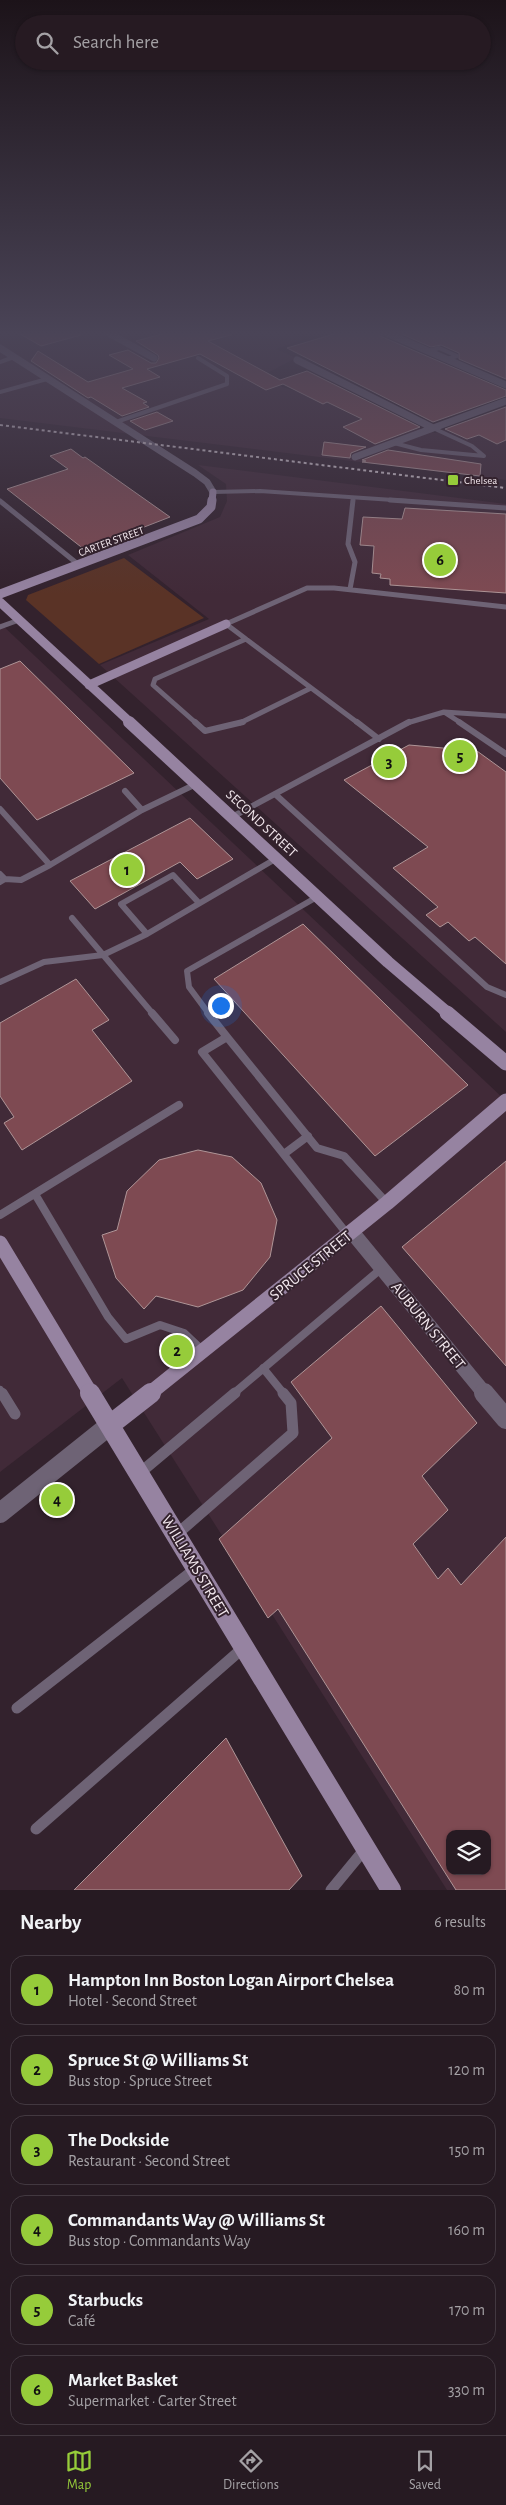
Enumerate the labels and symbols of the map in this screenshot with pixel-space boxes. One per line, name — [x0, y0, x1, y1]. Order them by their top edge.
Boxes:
marker: Chelsea — [446, 473, 460, 487]
place label: Chelsea — [464, 475, 497, 486]
street label: CARTER STREET — [77, 524, 146, 558]
pin: 6 — [424, 541, 456, 579]
pin: 5 — [444, 737, 476, 775]
pin: 3 — [373, 743, 405, 781]
street label: SECOND STREET — [223, 787, 300, 860]
pin: 1 — [111, 851, 143, 889]
your location — [208, 993, 234, 1019]
street label: SPRUCE STREET — [267, 1228, 355, 1304]
street label: AUBURN STREET — [388, 1279, 468, 1372]
pin: 2 — [161, 1332, 193, 1370]
pin: 4 — [41, 1481, 73, 1519]
street label: WILLIAMS STREET — [159, 1513, 232, 1620]

